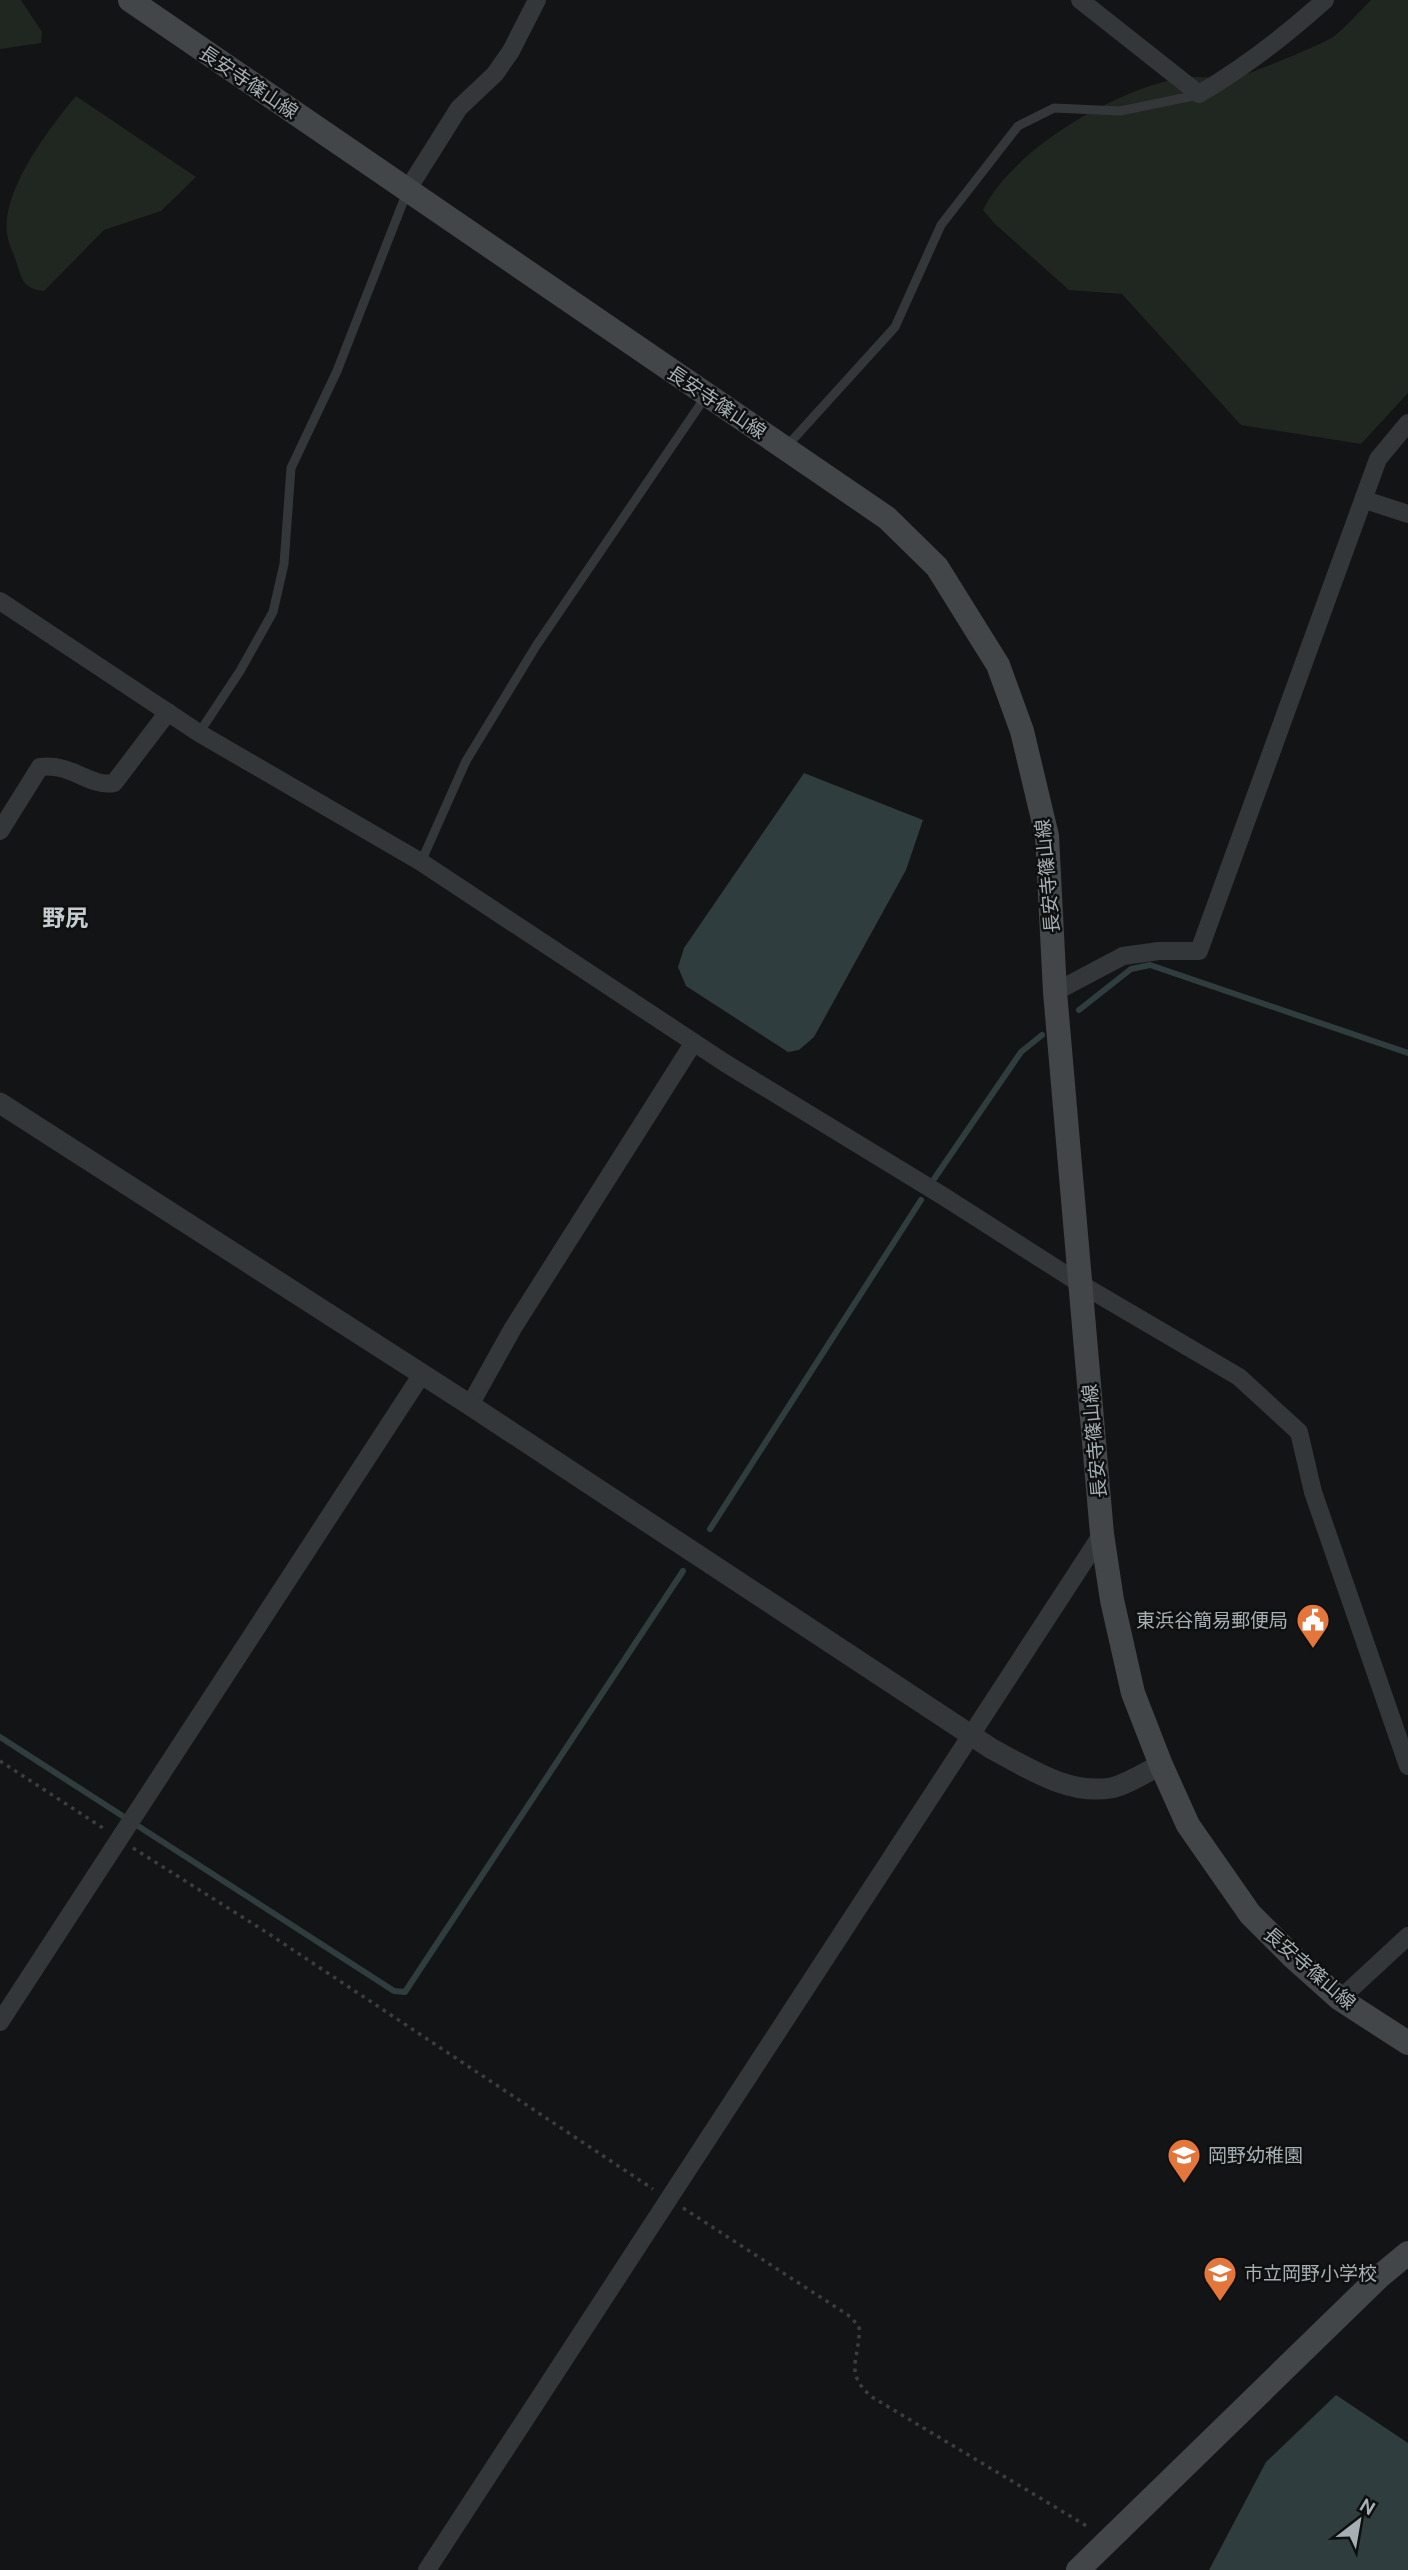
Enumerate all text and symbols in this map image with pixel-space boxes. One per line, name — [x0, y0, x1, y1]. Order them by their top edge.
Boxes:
street label: 長安寺篠山線 — [196, 41, 302, 123]
street label: 長安寺篠山線 — [664, 361, 770, 443]
street label: 長安寺篠山線 — [1031, 818, 1063, 934]
district label: 野尻 — [42, 905, 88, 930]
street label: 長安寺篠山線 — [1078, 1383, 1110, 1499]
public building icon: 東浜谷簡易郵便局 — [1294, 1601, 1332, 1650]
place label: 東浜谷簡易郵便局 — [1136, 1609, 1288, 1631]
street label: 長安寺篠山線 — [1260, 1922, 1360, 2014]
school or university icon: 岡野幼稚園 — [1165, 2136, 1203, 2185]
place label: 岡野幼稚園 — [1208, 2144, 1303, 2166]
school or university icon: 市立岡野小学校 — [1201, 2254, 1239, 2303]
place label: 市立岡野小学校 — [1244, 2262, 1377, 2284]
north arrow — [1324, 2486, 1394, 2556]
text: N — [1356, 2493, 1380, 2520]

